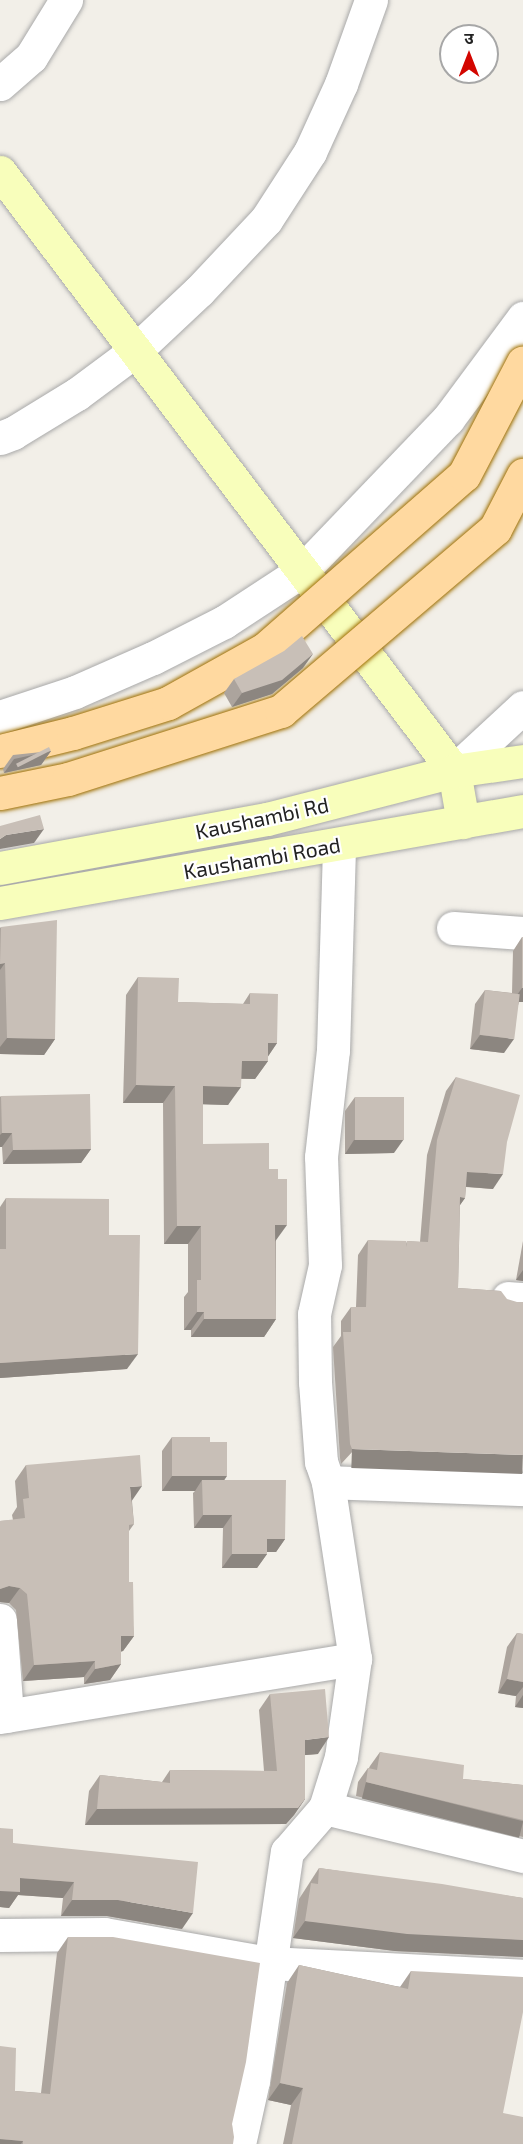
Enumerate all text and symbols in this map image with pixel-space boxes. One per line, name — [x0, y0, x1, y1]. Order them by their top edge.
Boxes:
north arrow — [439, 24, 499, 84]
text: उ — [464, 28, 474, 47]
street label: Kaushambi Rd — [193, 792, 331, 844]
street label: Kaushambi Road — [182, 832, 342, 884]

